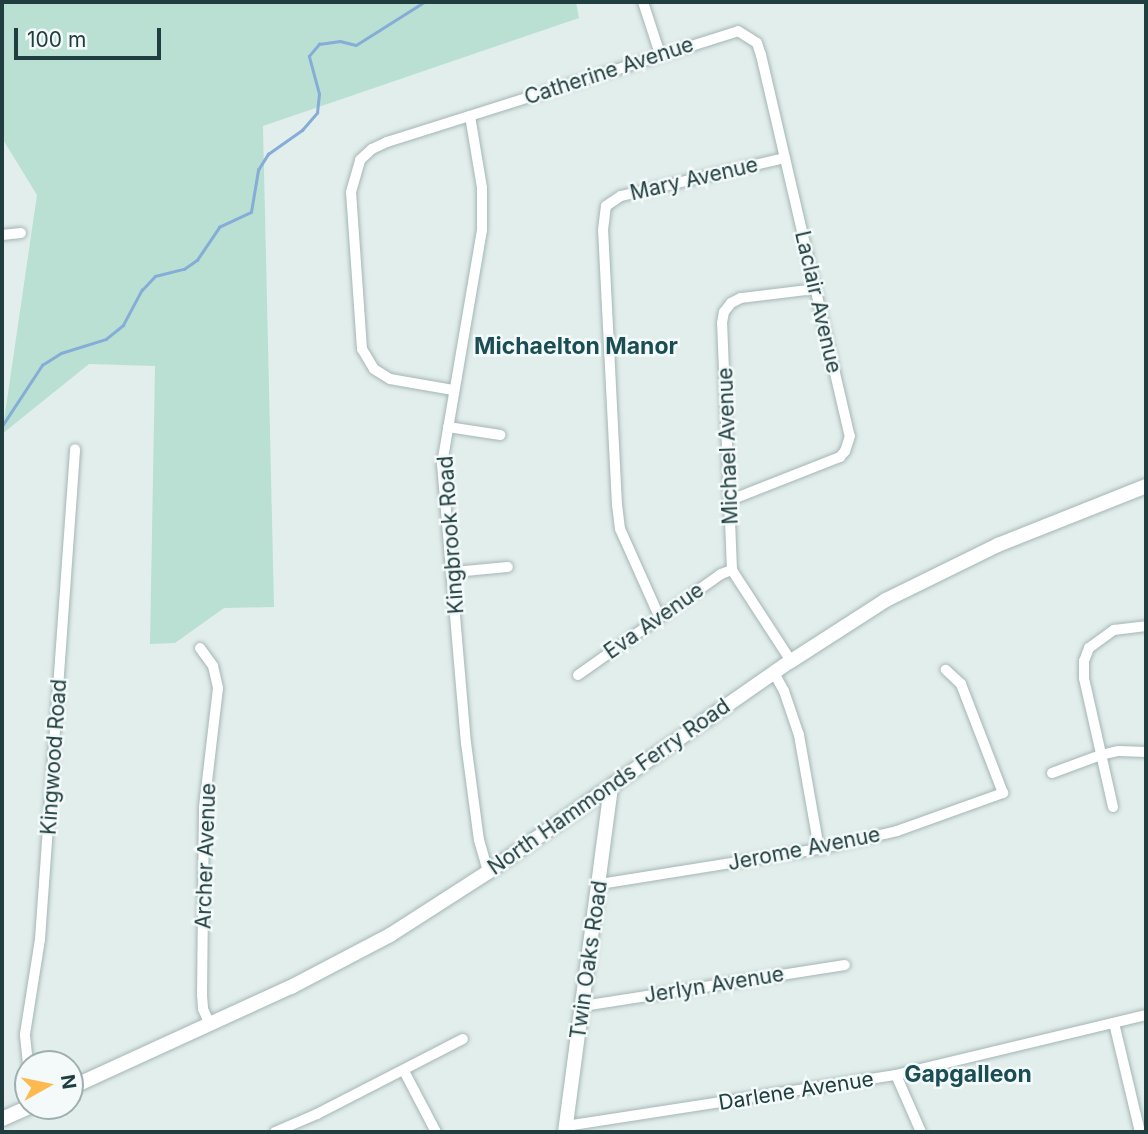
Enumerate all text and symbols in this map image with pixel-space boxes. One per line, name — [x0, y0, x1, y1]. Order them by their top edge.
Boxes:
scale bar — [18, 14, 164, 58]
text: 100 m — [27, 27, 86, 52]
street label: Catherine Avenue — [521, 32, 697, 110]
street label: Mary Avenue — [628, 152, 760, 206]
street label: Laclair Avenue — [789, 228, 847, 376]
district label: Michaelton Manor — [474, 332, 678, 360]
street label: Michael Avenue — [713, 367, 743, 525]
street label: Kingbrook Road — [433, 455, 469, 615]
street label: Eva Avenue — [599, 577, 709, 665]
street label: Kingwood Road — [36, 678, 72, 836]
street label: North Hammonds Ferry Road — [483, 694, 735, 880]
street label: Archer Avenue — [191, 782, 221, 930]
street label: Jerome Avenue — [726, 822, 882, 876]
street label: Twin Oaks Road — [565, 879, 613, 1041]
street label: Jerlyn Avenue — [642, 961, 786, 1009]
north arrow — [14, 1050, 84, 1120]
district label: Gapgalleon — [904, 1060, 1032, 1088]
street label: Darlene Avenue — [717, 1066, 875, 1116]
text: N — [56, 1073, 81, 1091]

